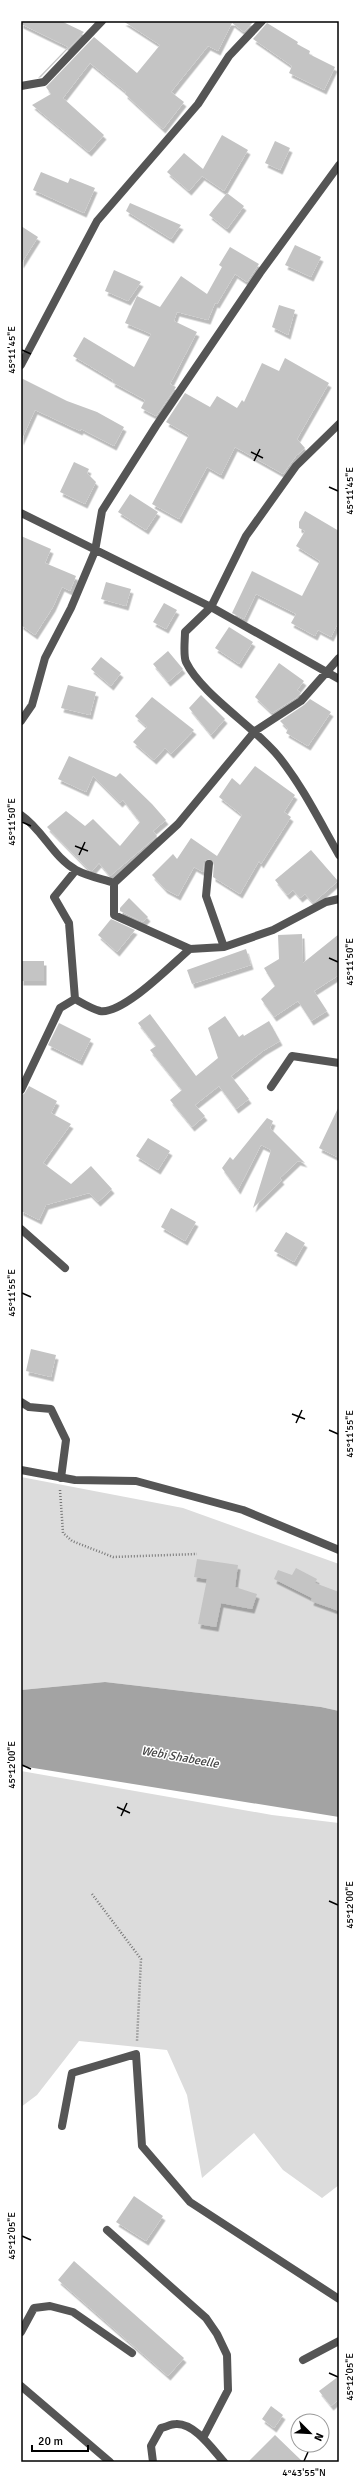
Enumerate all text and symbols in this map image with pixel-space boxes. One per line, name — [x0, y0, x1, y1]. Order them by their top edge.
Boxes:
text: 45°11'45"E — [6, 326, 18, 374]
text: 45°11'45"E — [344, 467, 356, 515]
text: 45°11'50"E — [6, 798, 18, 846]
text: 45°11'50"E — [344, 938, 356, 986]
text: 45°11'55"E — [6, 1269, 18, 1317]
text: 45°11'55"E — [344, 1410, 356, 1458]
text: 45°12'00"E — [6, 1741, 18, 1789]
water label: Webi Shabeelle — [140, 1743, 221, 1772]
text: 45°12'00"E — [344, 1881, 356, 1929]
text: 45°12'05"E — [6, 2212, 18, 2260]
text: 45°12'05"E — [344, 2353, 356, 2401]
north arrow — [290, 2413, 330, 2453]
scale bar — [32, 2427, 88, 2453]
text: N — [311, 2431, 326, 2443]
text: 20 m — [38, 2434, 63, 2449]
text: 4°43'55"N — [282, 2467, 326, 2479]

